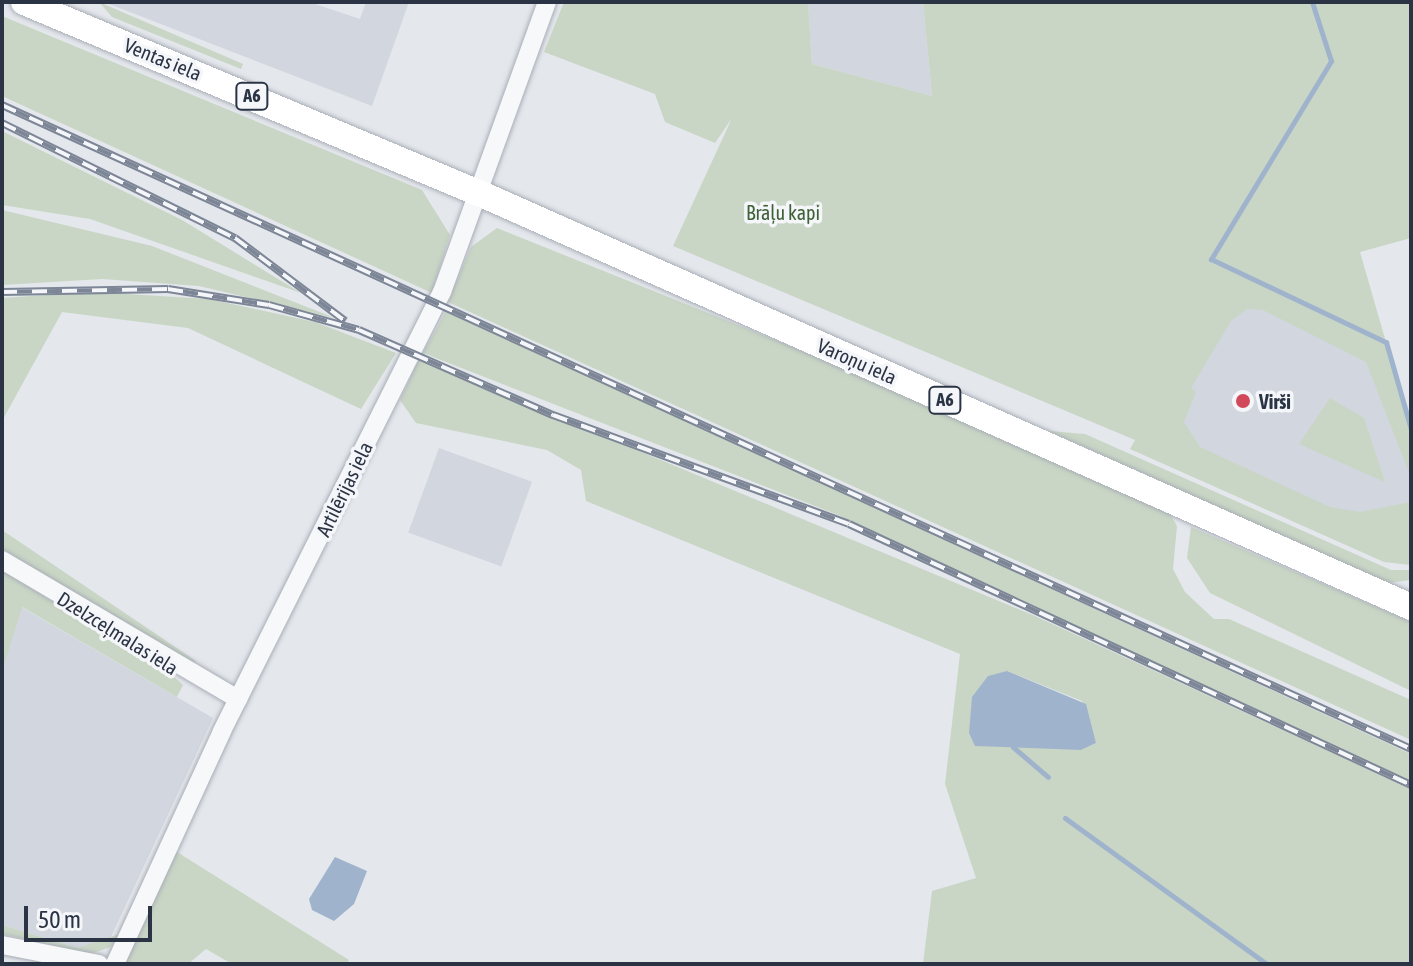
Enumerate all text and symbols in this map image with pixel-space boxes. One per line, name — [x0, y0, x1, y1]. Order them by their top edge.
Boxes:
street label: Ventas iela — [121, 33, 205, 85]
road number: A6 — [234, 82, 270, 110]
park label: Brāļu kapi — [746, 200, 820, 224]
street label: Varoņu iela — [814, 333, 900, 389]
road number: A6 — [927, 386, 963, 414]
place label: Virši — [1259, 389, 1291, 413]
marker: Virši — [1234, 392, 1252, 410]
street label: Artilērijas iela — [311, 438, 377, 540]
street label: Dzelzceļmalas iela — [53, 586, 183, 680]
scale bar — [28, 890, 156, 940]
text: 50 m — [38, 906, 81, 933]

